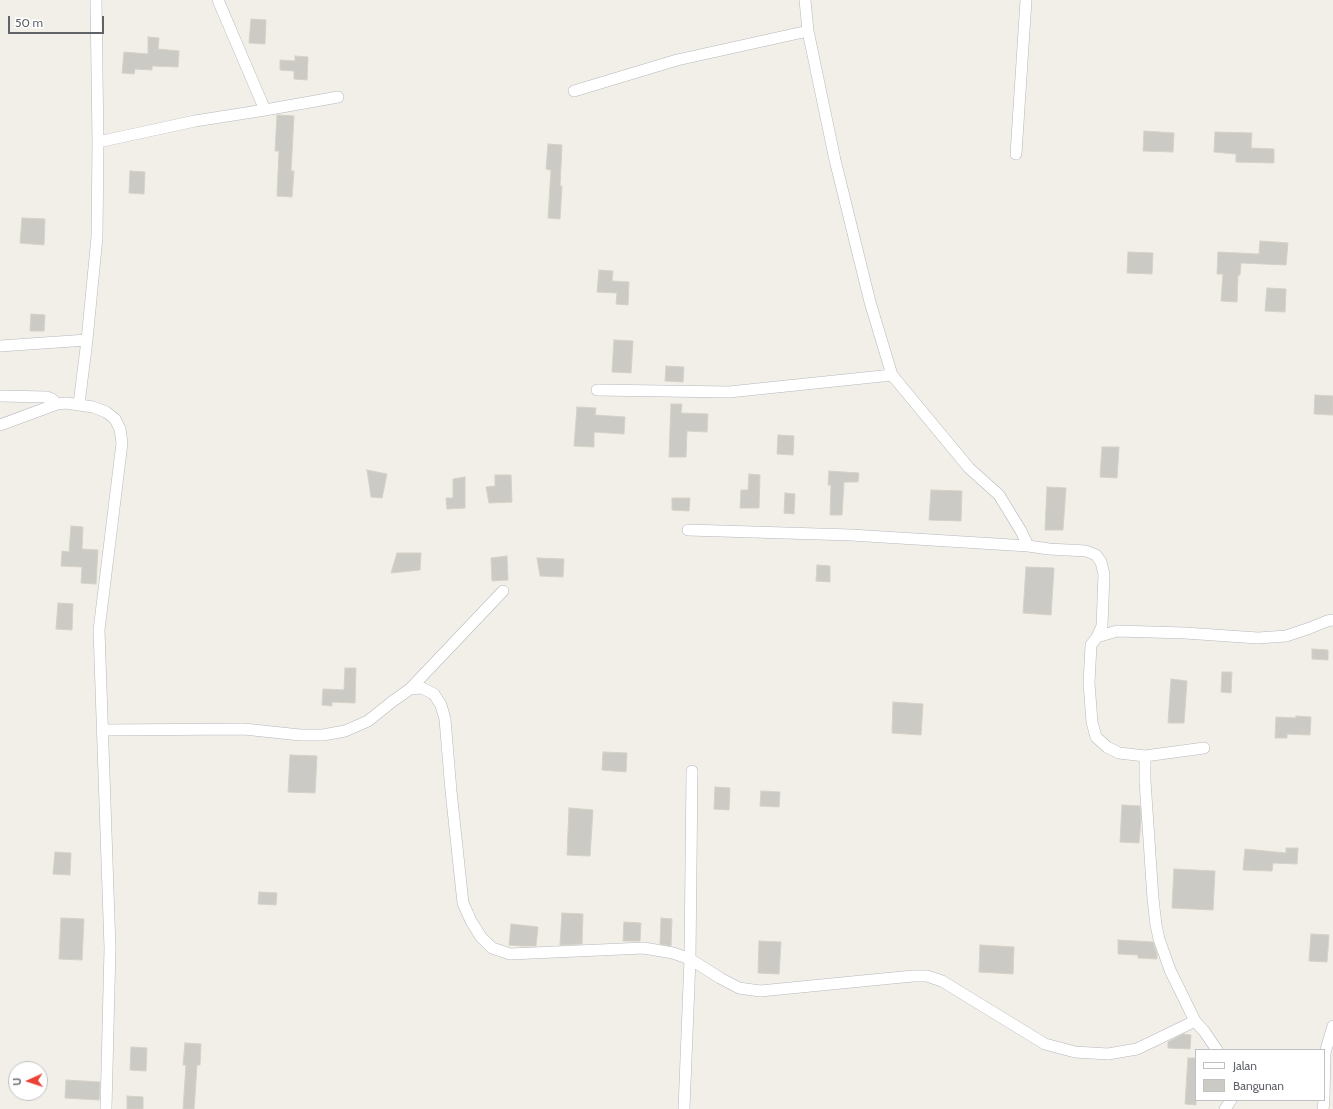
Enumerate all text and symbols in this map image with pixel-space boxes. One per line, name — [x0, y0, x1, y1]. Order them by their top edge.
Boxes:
scale bar — [10, 8, 106, 34]
text: 50 m — [15, 15, 43, 30]
legend — [1195, 1049, 1325, 1101]
text: Jalan — [1233, 1058, 1257, 1073]
north arrow — [8, 1061, 48, 1101]
text: U — [10, 1077, 24, 1086]
text: Bangunan — [1233, 1078, 1284, 1093]

